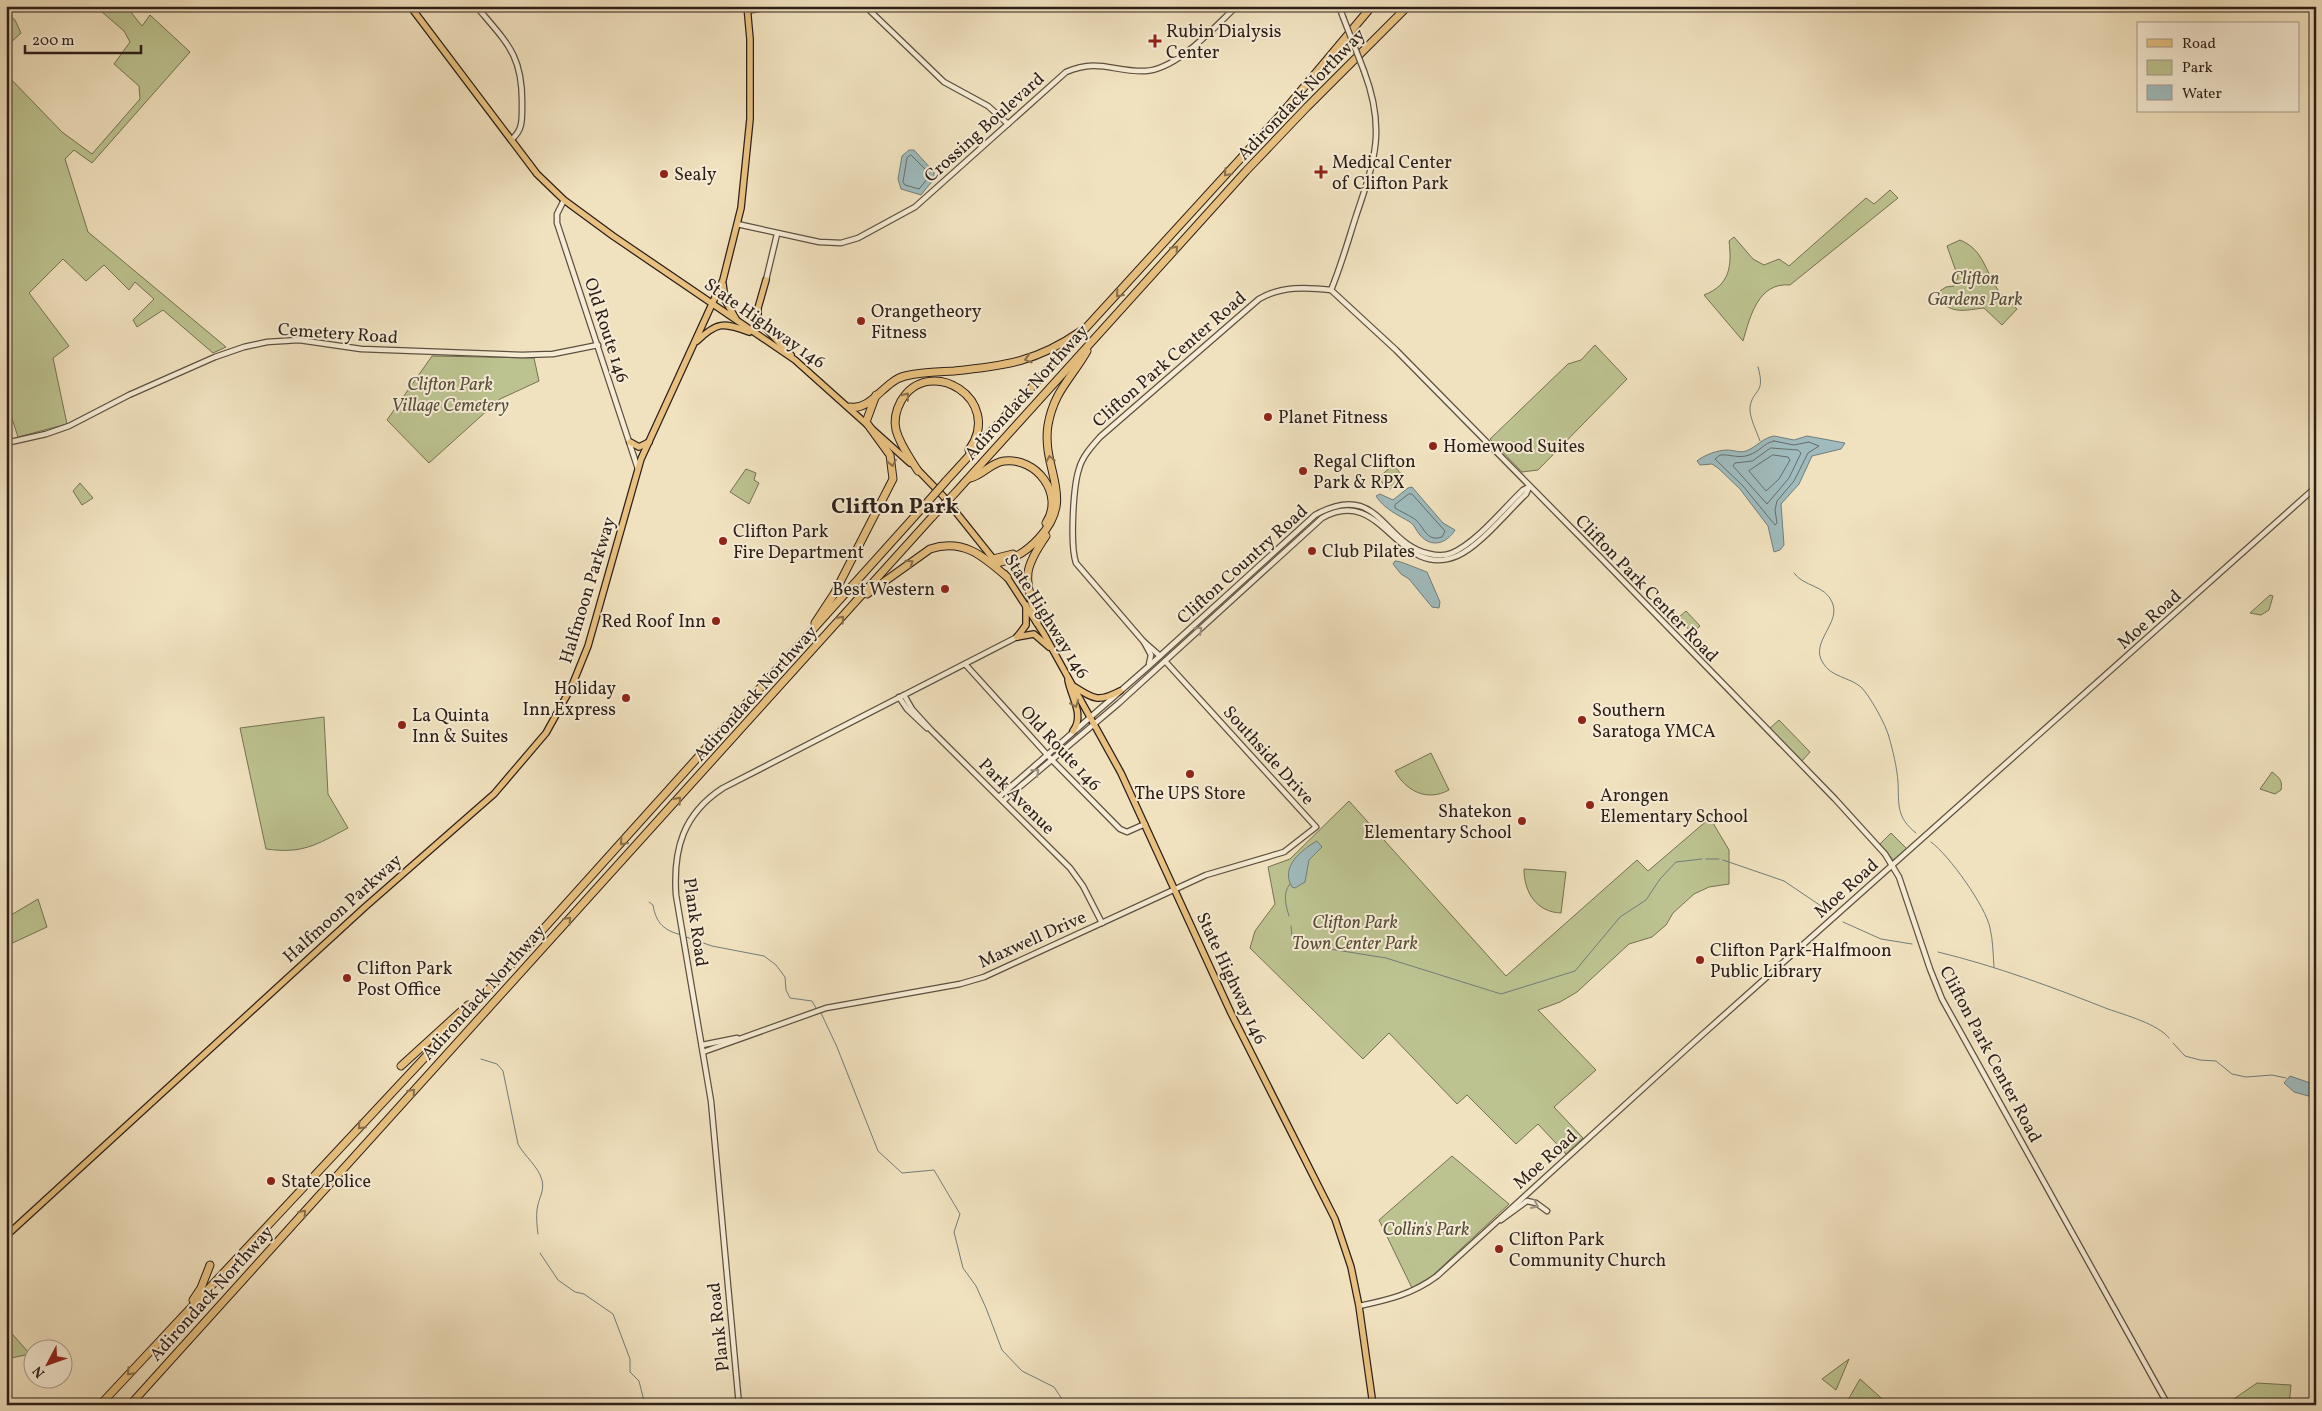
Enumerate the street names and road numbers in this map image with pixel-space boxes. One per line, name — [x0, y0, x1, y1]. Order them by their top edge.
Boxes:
street label: Adirondack Northway — [1232, 23, 1372, 167]
street label: Crossing Boulevard — [919, 67, 1051, 189]
street label: State Highway 146 — [698, 273, 830, 376]
street label: Old Route 146 — [577, 275, 634, 386]
street label: Clifton Park Center Road — [1088, 286, 1252, 434]
street label: Cemetery Road — [277, 318, 399, 351]
street label: Adirondack Northway — [959, 320, 1095, 466]
street label: Clifton Country Road — [1172, 500, 1314, 631]
street label: Clifton Park Center Road — [1569, 510, 1723, 668]
street label: Halfmoon Parkway — [554, 514, 623, 667]
street label: State Highway 146 — [997, 549, 1094, 684]
street label: Moe Road — [2112, 584, 2188, 656]
street label: Adirondack Northway — [688, 621, 824, 767]
street label: Old Route 146 — [1014, 701, 1106, 797]
street label: Southside Drive — [1216, 701, 1319, 811]
street label: Park Avenue — [972, 753, 1060, 841]
street label: Halfmoon Parkway — [278, 849, 408, 969]
street label: Moe Road — [1809, 853, 1885, 925]
street label: Plank Road — [676, 876, 713, 968]
street label: Maxwell Drive — [975, 905, 1090, 975]
street label: State Highway 146 — [1189, 908, 1272, 1049]
street label: Adirondack Northway — [416, 920, 552, 1066]
street label: Clifton Park Center Road — [1932, 962, 2047, 1147]
street label: Moe Road — [1508, 1124, 1584, 1196]
street label: Adirondack Northway — [144, 1221, 280, 1367]
street label: Plank Road — [702, 1281, 737, 1373]

